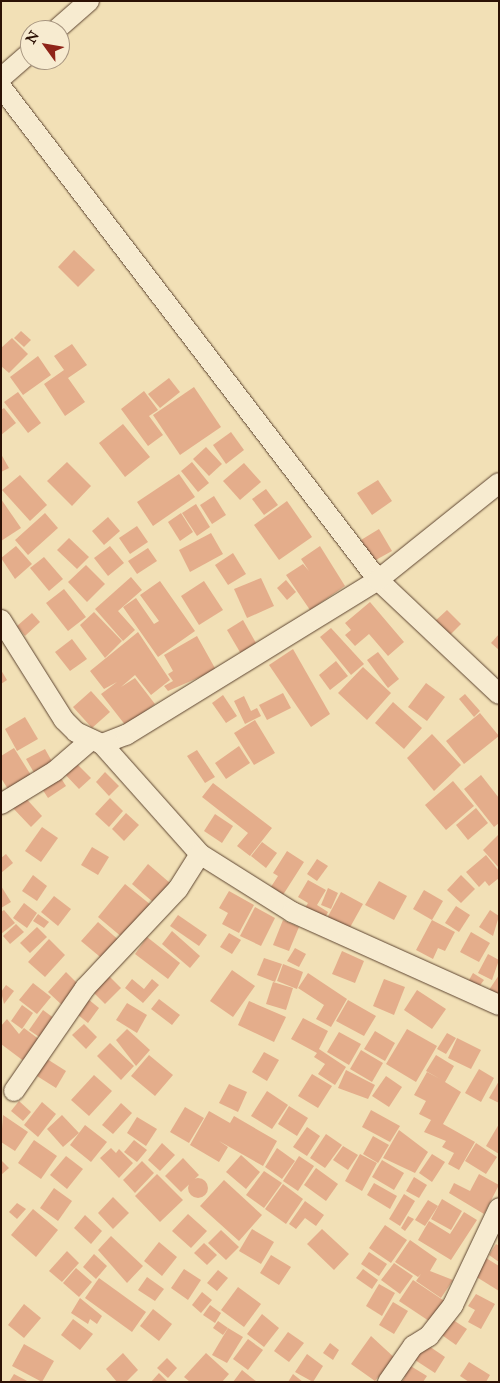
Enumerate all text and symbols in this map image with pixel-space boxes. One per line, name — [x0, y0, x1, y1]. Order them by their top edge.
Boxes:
north arrow — [20, 20, 70, 70]
text: N — [22, 28, 43, 47]

